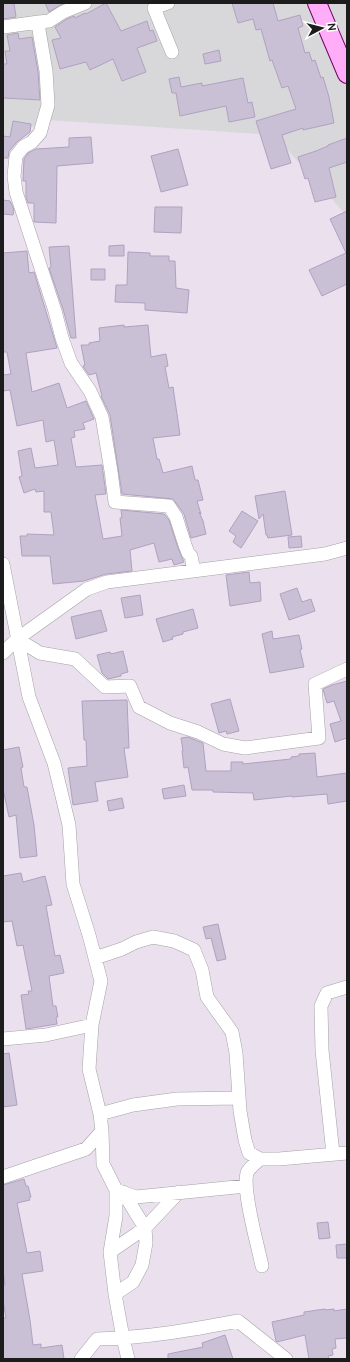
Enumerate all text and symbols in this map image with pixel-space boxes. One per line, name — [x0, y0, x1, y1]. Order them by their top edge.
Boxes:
north arrow — [302, 8, 342, 48]
text: N — [325, 22, 339, 31]

